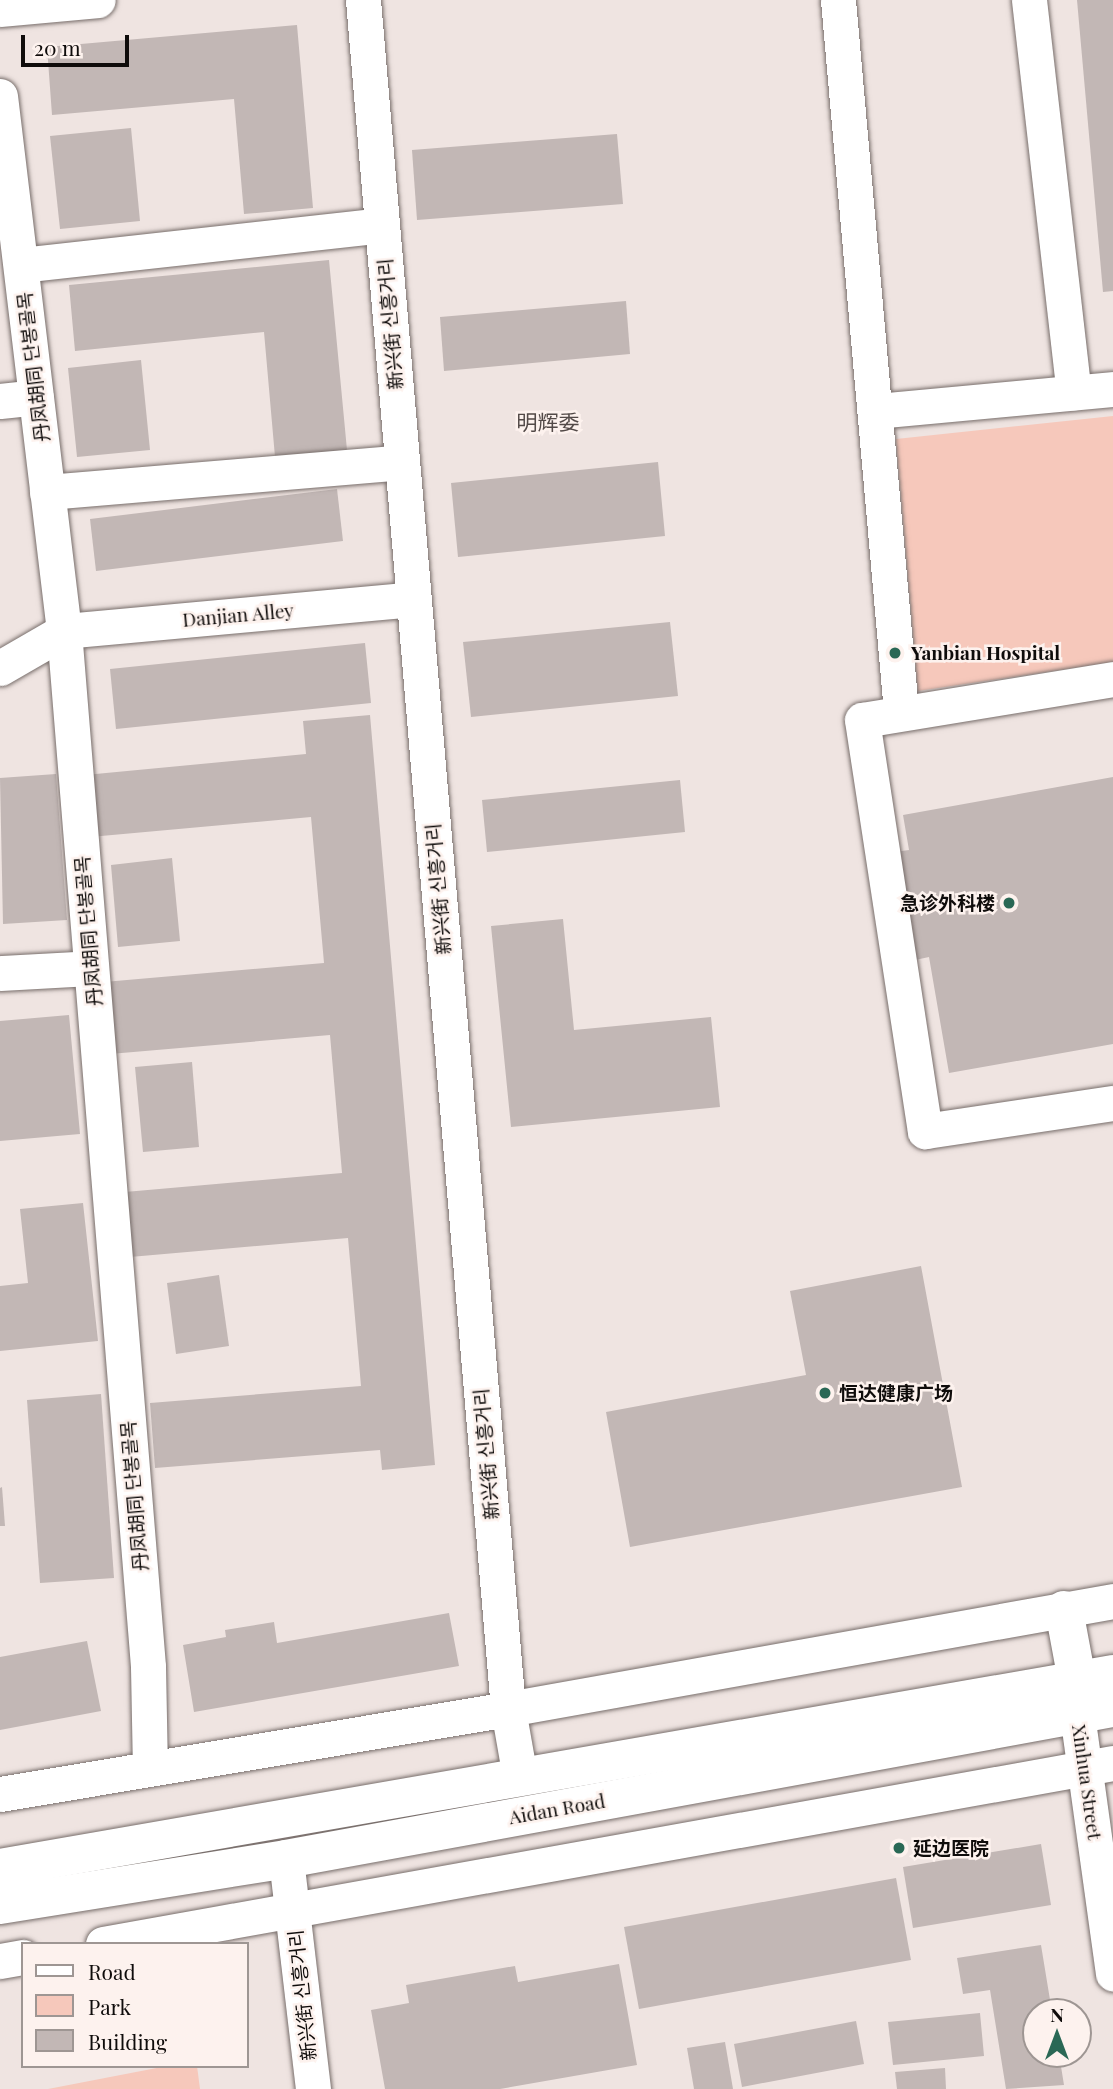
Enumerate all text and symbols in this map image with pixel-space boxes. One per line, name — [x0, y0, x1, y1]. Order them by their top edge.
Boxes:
scale bar — [24, 21, 133, 65]
text: 20 m — [34, 33, 81, 61]
street label: 新兴街 신흥거리 — [373, 257, 407, 391]
street label: 丹凤胡同 단봉골목 — [13, 291, 53, 443]
district label: 明辉委 — [517, 408, 579, 434]
street label: Danjian Alley — [181, 599, 295, 631]
place label: Yanbian Hospital — [911, 642, 1060, 664]
marker: Yanbian Hospital — [885, 643, 905, 663]
street label: 新兴街 신흥거리 — [421, 822, 455, 956]
street label: 丹凤胡同 단봉골목 — [70, 855, 106, 1007]
place label: 急诊外科楼 — [900, 892, 995, 914]
marker: 急诊外科楼 — [1001, 895, 1017, 911]
place label: 恒达健康广场 — [839, 1382, 953, 1404]
marker: 恒达健康广场 — [817, 1385, 833, 1401]
street label: 新兴街 신흥거리 — [469, 1387, 503, 1521]
street label: 丹凤胡同 단봉골목 — [116, 1420, 152, 1572]
street label: Xinhua Street — [1068, 1723, 1106, 1841]
street label: Aidan Road — [507, 1789, 607, 1829]
place label: 延边医院 — [913, 1837, 989, 1859]
marker: 延边医院 — [891, 1840, 907, 1856]
street label: 新兴街 신흥거리 — [284, 1928, 320, 2062]
legend — [21, 1942, 248, 2068]
text: Road — [88, 1957, 136, 1985]
text: Park — [88, 1992, 131, 2020]
north arrow — [1022, 1998, 1092, 2068]
text: N — [1050, 2001, 1064, 2027]
text: Building — [88, 2027, 167, 2055]

